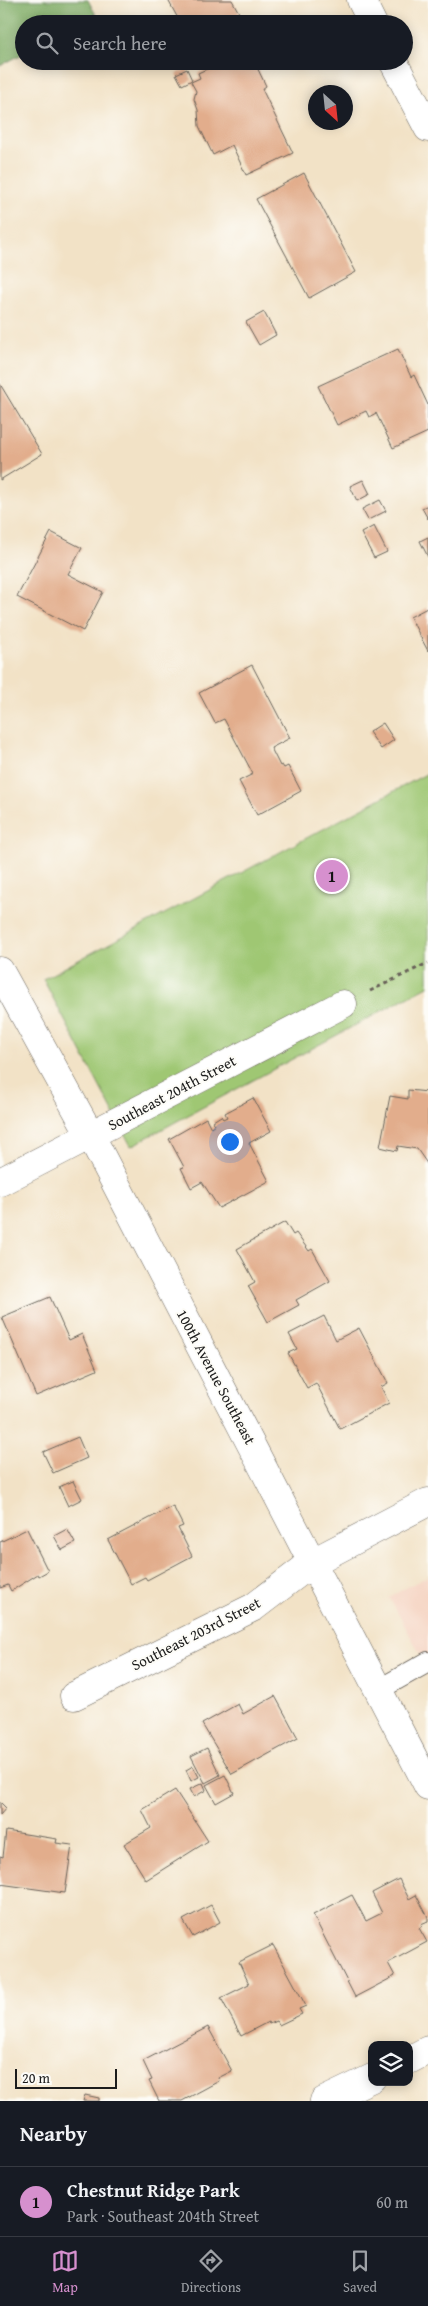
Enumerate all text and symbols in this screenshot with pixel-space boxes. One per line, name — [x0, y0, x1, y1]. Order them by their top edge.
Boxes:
search box — [15, 15, 413, 70]
icon: search — [33, 29, 61, 57]
text: Search here — [73, 29, 167, 57]
north arrow — [308, 85, 353, 130]
pin: 1 — [316, 857, 348, 895]
street label: Southeast 204th Street — [104, 1050, 240, 1135]
your location — [217, 1129, 243, 1155]
street label: 100th Avenue Southeast — [172, 1305, 261, 1449]
street label: Southeast 203rd Street — [128, 1592, 265, 1675]
map controls — [368, 2041, 413, 2086]
button: layers — [368, 2041, 413, 2086]
scale bar — [15, 2066, 118, 2089]
text: 20 m — [22, 2068, 50, 2088]
text: Nearby — [20, 2118, 87, 2149]
text: Chestnut Ridge Park — [67, 2176, 240, 2204]
text: 1 — [32, 2190, 40, 2214]
text: 60 m — [376, 2190, 408, 2214]
text: Park · Southeast 204th Street — [67, 2204, 259, 2228]
tab: Map — [51, 2247, 79, 2297]
tab: Directions — [181, 2247, 241, 2297]
tab: Saved — [343, 2247, 377, 2297]

